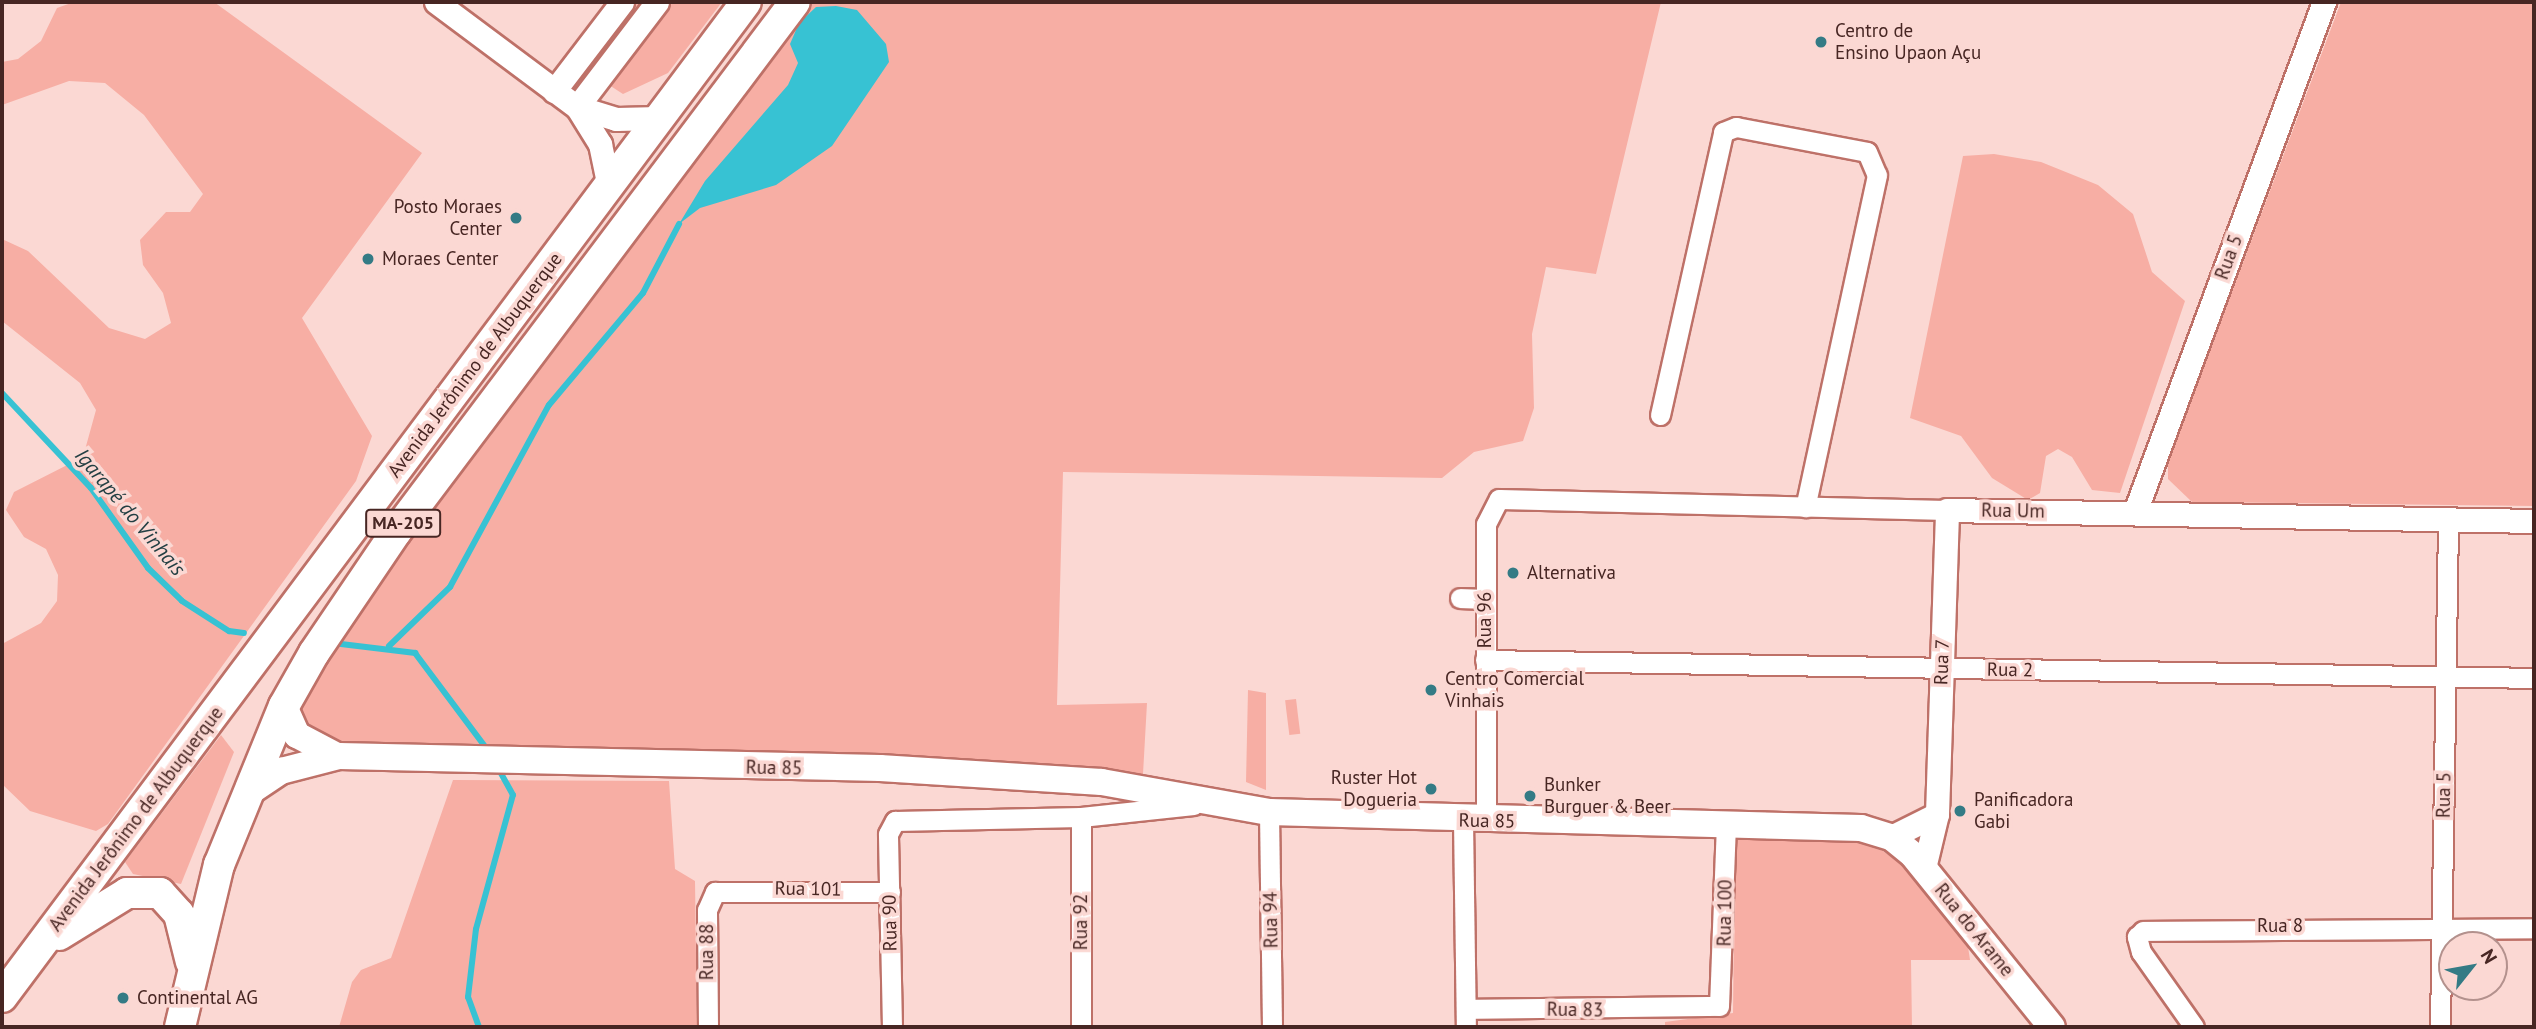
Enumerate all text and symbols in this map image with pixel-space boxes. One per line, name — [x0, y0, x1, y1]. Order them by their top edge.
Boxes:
place label: Centro de Ensino Upaon Açu — [1835, 20, 1982, 64]
marker: Centro de Ensino Upaon Açu — [1813, 34, 1829, 50]
place label: Posto Moraes Center — [394, 196, 502, 240]
marker: Posto Moraes Center — [508, 210, 524, 226]
street label: Rua 5 — [2210, 231, 2248, 283]
place label: Moraes Center — [382, 248, 498, 270]
street label: Avenida Jerônimo de Albuquerque — [383, 248, 567, 482]
marker: Moraes Center — [360, 251, 376, 267]
water label: Igarapé do Vinhais — [69, 443, 191, 581]
street label: Rua Um — [1981, 499, 2045, 523]
road number: MA-205 — [364, 508, 442, 538]
place label: Alternativa — [1527, 562, 1616, 584]
marker: Alternativa — [1505, 565, 1521, 581]
street label: Rua 96 — [1474, 592, 1496, 648]
street label: Rua 7 — [1930, 639, 1954, 685]
street label: Rua 2 — [1987, 658, 2033, 682]
place label: Centro Comercial Vinhais — [1445, 668, 1584, 712]
marker: Centro Comercial Vinhais — [1423, 682, 1439, 698]
street label: Avenida Jerônimo de Albuquerque — [44, 702, 228, 936]
street label: Rua 85 — [746, 756, 802, 780]
place label: Ruster Hot Dogueria — [1331, 767, 1417, 811]
street label: Rua 5 — [2432, 772, 2456, 818]
place label: Bunker Burguer & Beer — [1544, 774, 1671, 818]
marker: Ruster Hot Dogueria — [1423, 781, 1439, 797]
marker: Bunker Burguer & Beer — [1522, 788, 1538, 804]
place label: Panificadora Gabi — [1974, 789, 2073, 833]
marker: Panificadora Gabi — [1952, 803, 1968, 819]
street label: Rua 85 — [1459, 809, 1515, 833]
street label: Rua 101 — [774, 877, 842, 901]
street label: Rua 100 — [1713, 879, 1737, 947]
street label: Rua do Arame — [1929, 879, 2019, 981]
street label: Rua 94 — [1259, 892, 1283, 948]
street label: Rua 92 — [1070, 894, 1092, 950]
street label: Rua 90 — [878, 895, 902, 951]
street label: Rua 8 — [2257, 915, 2303, 937]
street label: Rua 88 — [696, 924, 718, 980]
north arrow — [2438, 931, 2508, 1001]
text: N — [2476, 945, 2503, 968]
place label: Continental AG — [137, 987, 258, 1009]
marker: Continental AG — [115, 990, 131, 1006]
street label: Rua 83 — [1547, 998, 1603, 1022]

